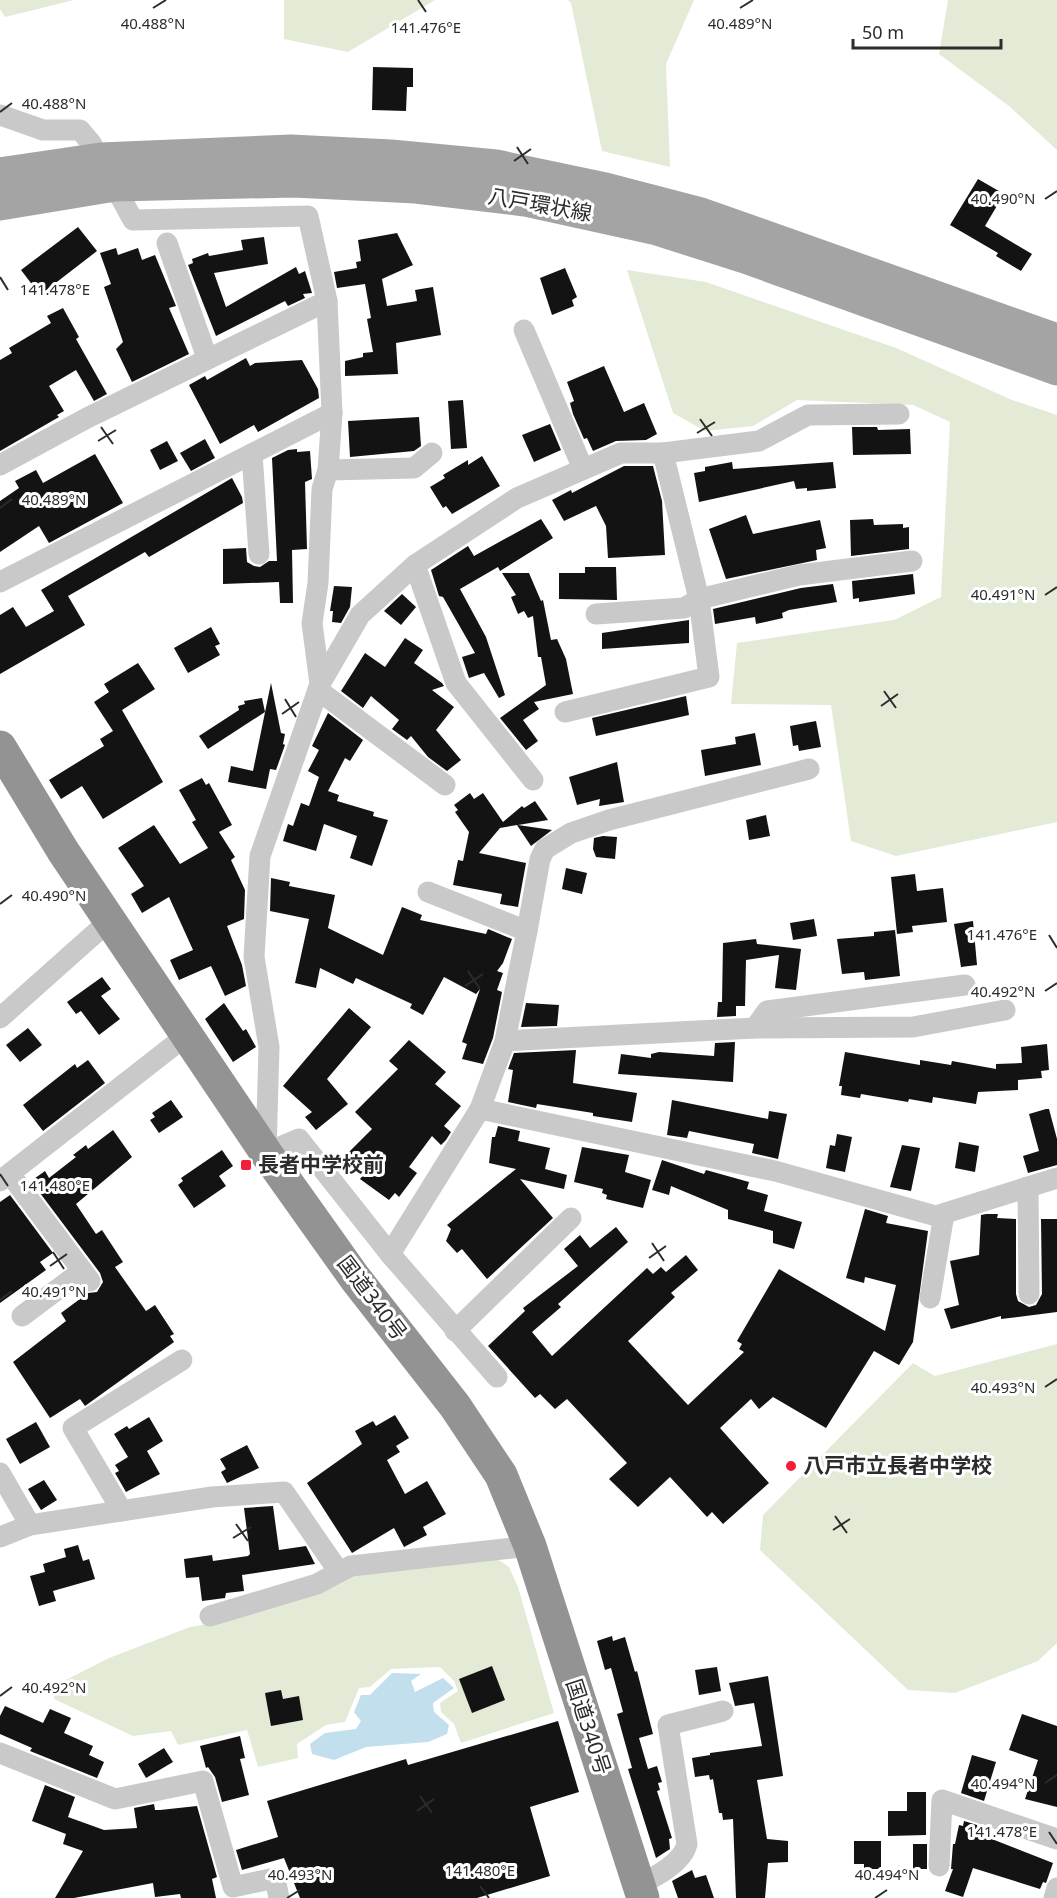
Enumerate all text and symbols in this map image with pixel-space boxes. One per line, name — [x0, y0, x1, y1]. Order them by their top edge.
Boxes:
scale bar — [853, 12, 1002, 50]
text: 40.488°N — [121, 13, 185, 33]
text: 40.489°N — [708, 13, 772, 33]
text: 141.476°E — [391, 17, 461, 37]
text: 50 m — [862, 20, 904, 44]
text: 40.488°N — [22, 93, 86, 113]
street label: 八戸環状線 — [486, 181, 594, 227]
text: 40.490°N — [971, 188, 1035, 208]
text: 141.478°E — [20, 279, 90, 299]
text: 40.489°N — [22, 489, 86, 509]
text: 40.491°N — [971, 584, 1035, 604]
text: 40.490°N — [22, 885, 86, 905]
text: 141.476°E — [967, 924, 1037, 944]
text: 40.492°N — [971, 981, 1035, 1001]
place label: 長者中学校前 — [258, 1150, 384, 1178]
marker: 長者中学校前 — [239, 1158, 253, 1172]
text: 141.480°E — [20, 1175, 90, 1195]
street label: 国道340号 — [332, 1249, 414, 1345]
text: 40.491°N — [22, 1281, 86, 1301]
text: 40.493°N — [971, 1377, 1035, 1397]
place label: 八戸市立長者中学校 — [803, 1451, 992, 1479]
marker: 八戸市立長者中学校 — [784, 1459, 798, 1473]
street label: 国道340号 — [560, 1675, 618, 1778]
text: 40.492°N — [22, 1677, 86, 1697]
text: 40.494°N — [971, 1773, 1035, 1793]
text: 141.478°E — [967, 1821, 1037, 1841]
text: 141.480°E — [445, 1860, 515, 1880]
text: 40.493°N — [268, 1864, 332, 1884]
text: 40.494°N — [855, 1864, 919, 1884]

